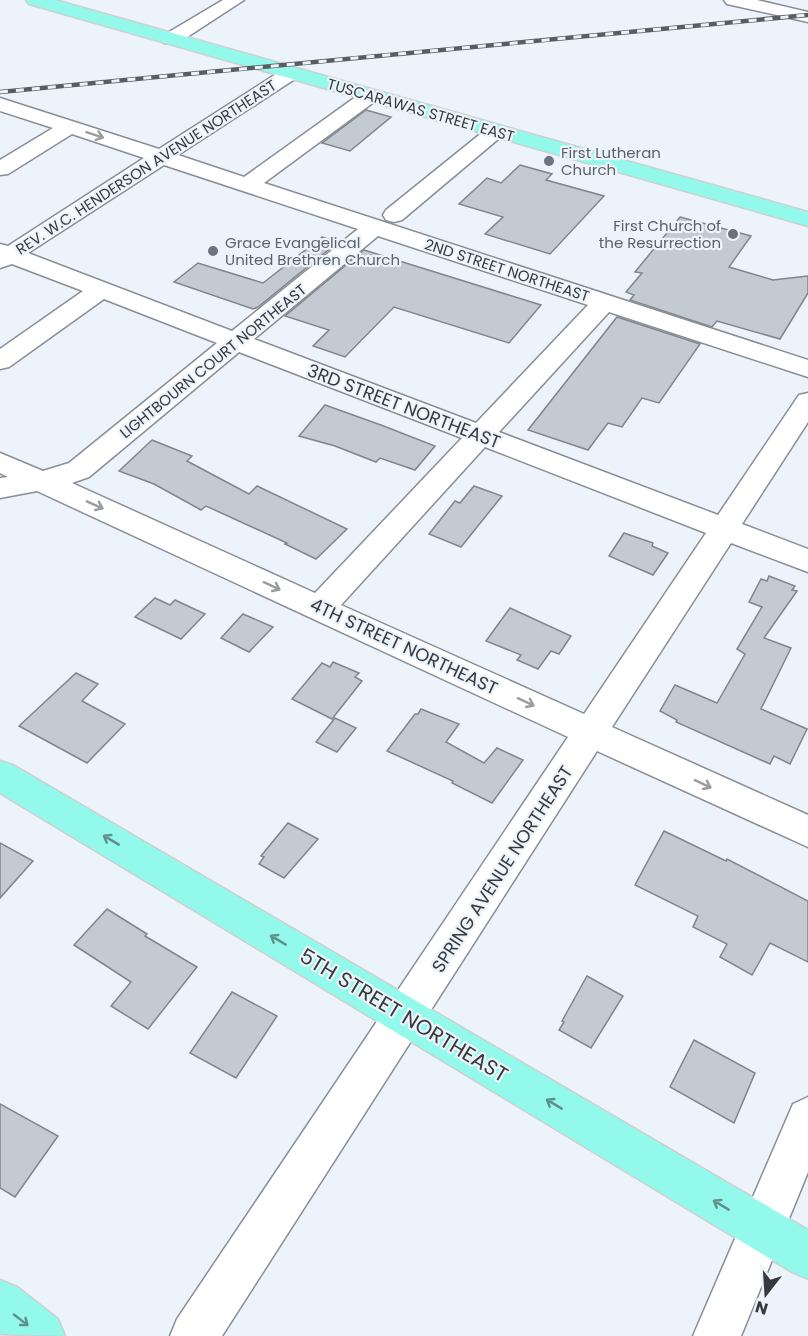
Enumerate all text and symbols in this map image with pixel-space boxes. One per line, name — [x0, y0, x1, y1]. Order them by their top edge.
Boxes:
street label: TUSCARAWAS STREET EAST — [325, 73, 517, 147]
street label: REV. W.C. HENDERSON AVENUE NORTHEAST — [12, 75, 280, 259]
one-way arrow — [86, 131, 104, 142]
place label: First Lutheran Church — [561, 142, 661, 180]
marker: First Lutheran Church — [542, 154, 556, 168]
place label: First Church of the Resurrection — [599, 215, 721, 253]
marker: First Church of the Resurrection — [726, 227, 740, 241]
place label: Grace Evangelical United Brethren Church — [225, 232, 400, 270]
street label: 2ND STREET NORTHEAST — [422, 233, 592, 307]
marker: Grace Evangelical United Brethren Church — [206, 244, 220, 258]
street label: LIGHTBOURN COURT NORTHEAST — [115, 279, 311, 443]
street label: 3RD STREET NORTHEAST — [304, 358, 504, 454]
one-way arrow — [86, 500, 104, 511]
one-way arrow — [263, 581, 281, 592]
street label: 4TH STREET NORTHEAST — [306, 592, 502, 701]
one-way arrow — [517, 697, 535, 709]
street label: SPRING AVENUE NORTHEAST — [426, 761, 578, 977]
one-way arrow — [694, 778, 712, 790]
one-way arrow — [103, 834, 120, 846]
one-way arrow — [270, 934, 287, 946]
street label: 5TH STREET NORTHEAST — [294, 941, 514, 1089]
one-way arrow — [546, 1098, 563, 1110]
one-way arrow — [713, 1198, 730, 1210]
north arrow — [736, 1264, 796, 1324]
text: N — [753, 1295, 771, 1321]
one-way arrow — [12, 1314, 28, 1327]

